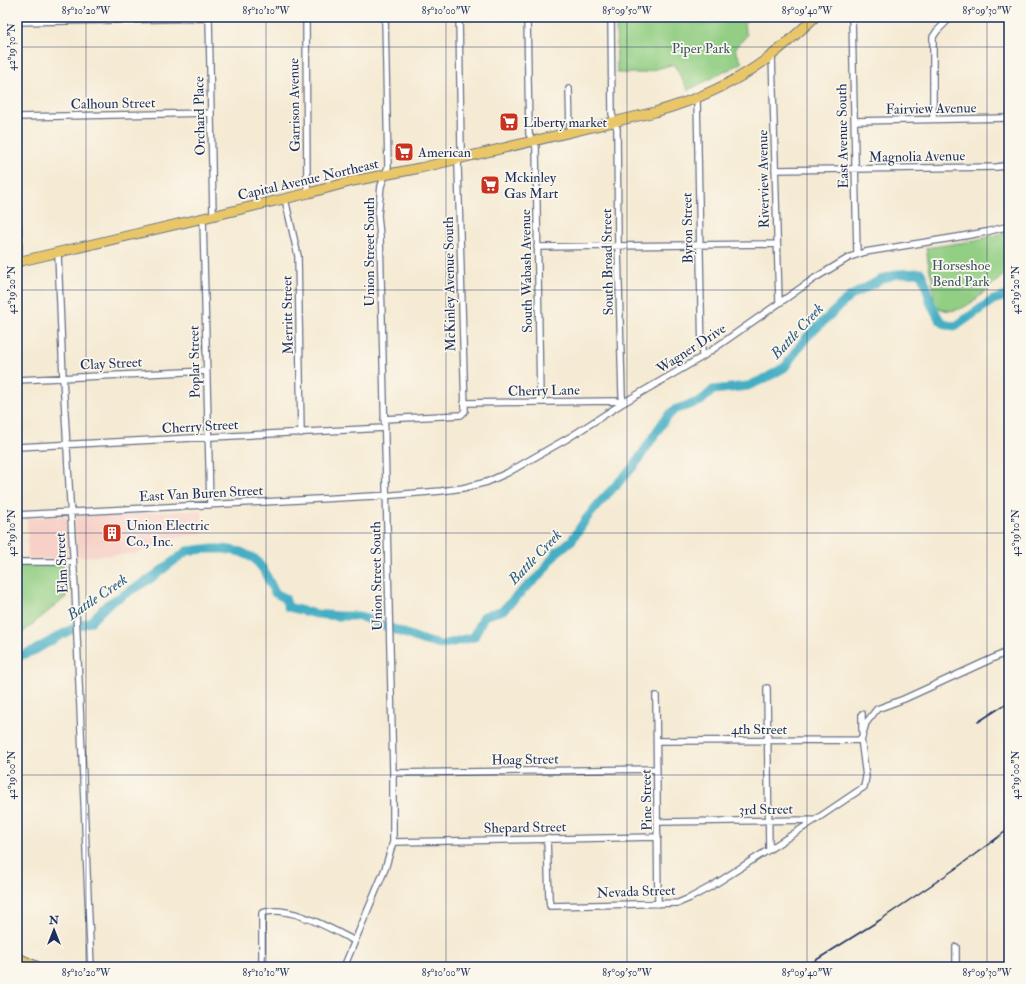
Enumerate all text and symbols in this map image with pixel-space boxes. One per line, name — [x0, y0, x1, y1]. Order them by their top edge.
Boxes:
text: 85°10'20"W — [62, 5, 111, 17]
text: 85°10'10"W — [243, 5, 290, 17]
text: 85°10'00"W — [422, 5, 471, 17]
text: 85°09'50"W — [602, 5, 653, 17]
text: 85°09'40"W — [782, 5, 833, 17]
text: 85°09'30"W — [963, 5, 1012, 17]
text: 42°19'30"N — [6, 23, 18, 71]
park label: Piper Park — [672, 40, 730, 58]
street label: Garrison Avenue — [285, 58, 304, 152]
street label: Orchard Place — [190, 76, 209, 156]
street label: East Avenue South — [833, 83, 852, 189]
street label: Calhoun Street — [70, 94, 156, 113]
street label: Fairview Avenue — [885, 99, 977, 118]
supermarket icon: Liberty market — [498, 111, 520, 133]
place label: Liberty market — [523, 114, 608, 132]
street label: Riverview Avenue — [754, 129, 773, 228]
supermarket icon: American — [393, 141, 415, 163]
place label: American — [417, 144, 471, 161]
street label: Magnolia Avenue — [869, 147, 966, 166]
street label: Capital Avenue Northeast — [236, 155, 381, 205]
place label: Mckinley Gas Mart — [504, 169, 559, 202]
supermarket icon: Mckinley Gas Mart — [479, 174, 501, 196]
street label: Byron Street — [678, 192, 698, 264]
street label: Union Street South — [361, 197, 378, 307]
street label: South Broad Street — [598, 208, 617, 316]
street label: South Wabash Avenue — [517, 209, 536, 333]
street label: McKinley Avenue South — [440, 216, 460, 352]
park label: Horseshoe Bend Park — [932, 257, 990, 290]
text: 42°19'20"N — [6, 266, 18, 314]
text: 42°19'20"N — [1010, 266, 1022, 314]
street label: Merritt Street — [278, 275, 297, 355]
water label: Battle Creek — [766, 300, 828, 364]
street label: Wagner Drive — [653, 320, 729, 378]
street label: Poplar Street — [185, 325, 205, 399]
street label: Clay Street — [79, 353, 143, 375]
street label: Cherry Lane — [508, 381, 580, 401]
street label: Cherry Street — [161, 416, 239, 438]
street label: East Van Buren Street — [139, 482, 264, 505]
text: 42°19'10"N — [6, 509, 18, 557]
text: 42°19'10"N — [1010, 509, 1022, 557]
place label: Union Electric Co., Inc. — [126, 517, 210, 550]
street label: Union Street South — [367, 520, 386, 631]
building icon: Union Electric Co., Inc. — [101, 522, 123, 544]
water label: Battle Creek — [504, 526, 566, 590]
street label: Elm Street — [51, 532, 72, 594]
water label: Battle Creek — [63, 570, 131, 625]
street label: 4th Street — [731, 721, 788, 738]
street label: Hoag Street — [491, 750, 559, 769]
text: 42°19'00"N — [6, 751, 18, 799]
text: 42°19'00"N — [1010, 751, 1022, 799]
street label: Pine Street — [637, 769, 656, 831]
street label: 3rd Street — [739, 801, 794, 818]
street label: Shepard Street — [484, 818, 567, 838]
street label: Nevada Street — [596, 882, 676, 901]
north arrow — [34, 910, 74, 950]
text: N — [48, 914, 60, 927]
text: 85°10'20"W — [62, 967, 111, 979]
text: 85°10'10"W — [243, 967, 290, 979]
text: 85°10'00"W — [422, 967, 471, 979]
text: 85°09'50"W — [602, 967, 653, 979]
text: 85°09'40"W — [782, 967, 833, 979]
text: 85°09'30"W — [963, 967, 1012, 979]

